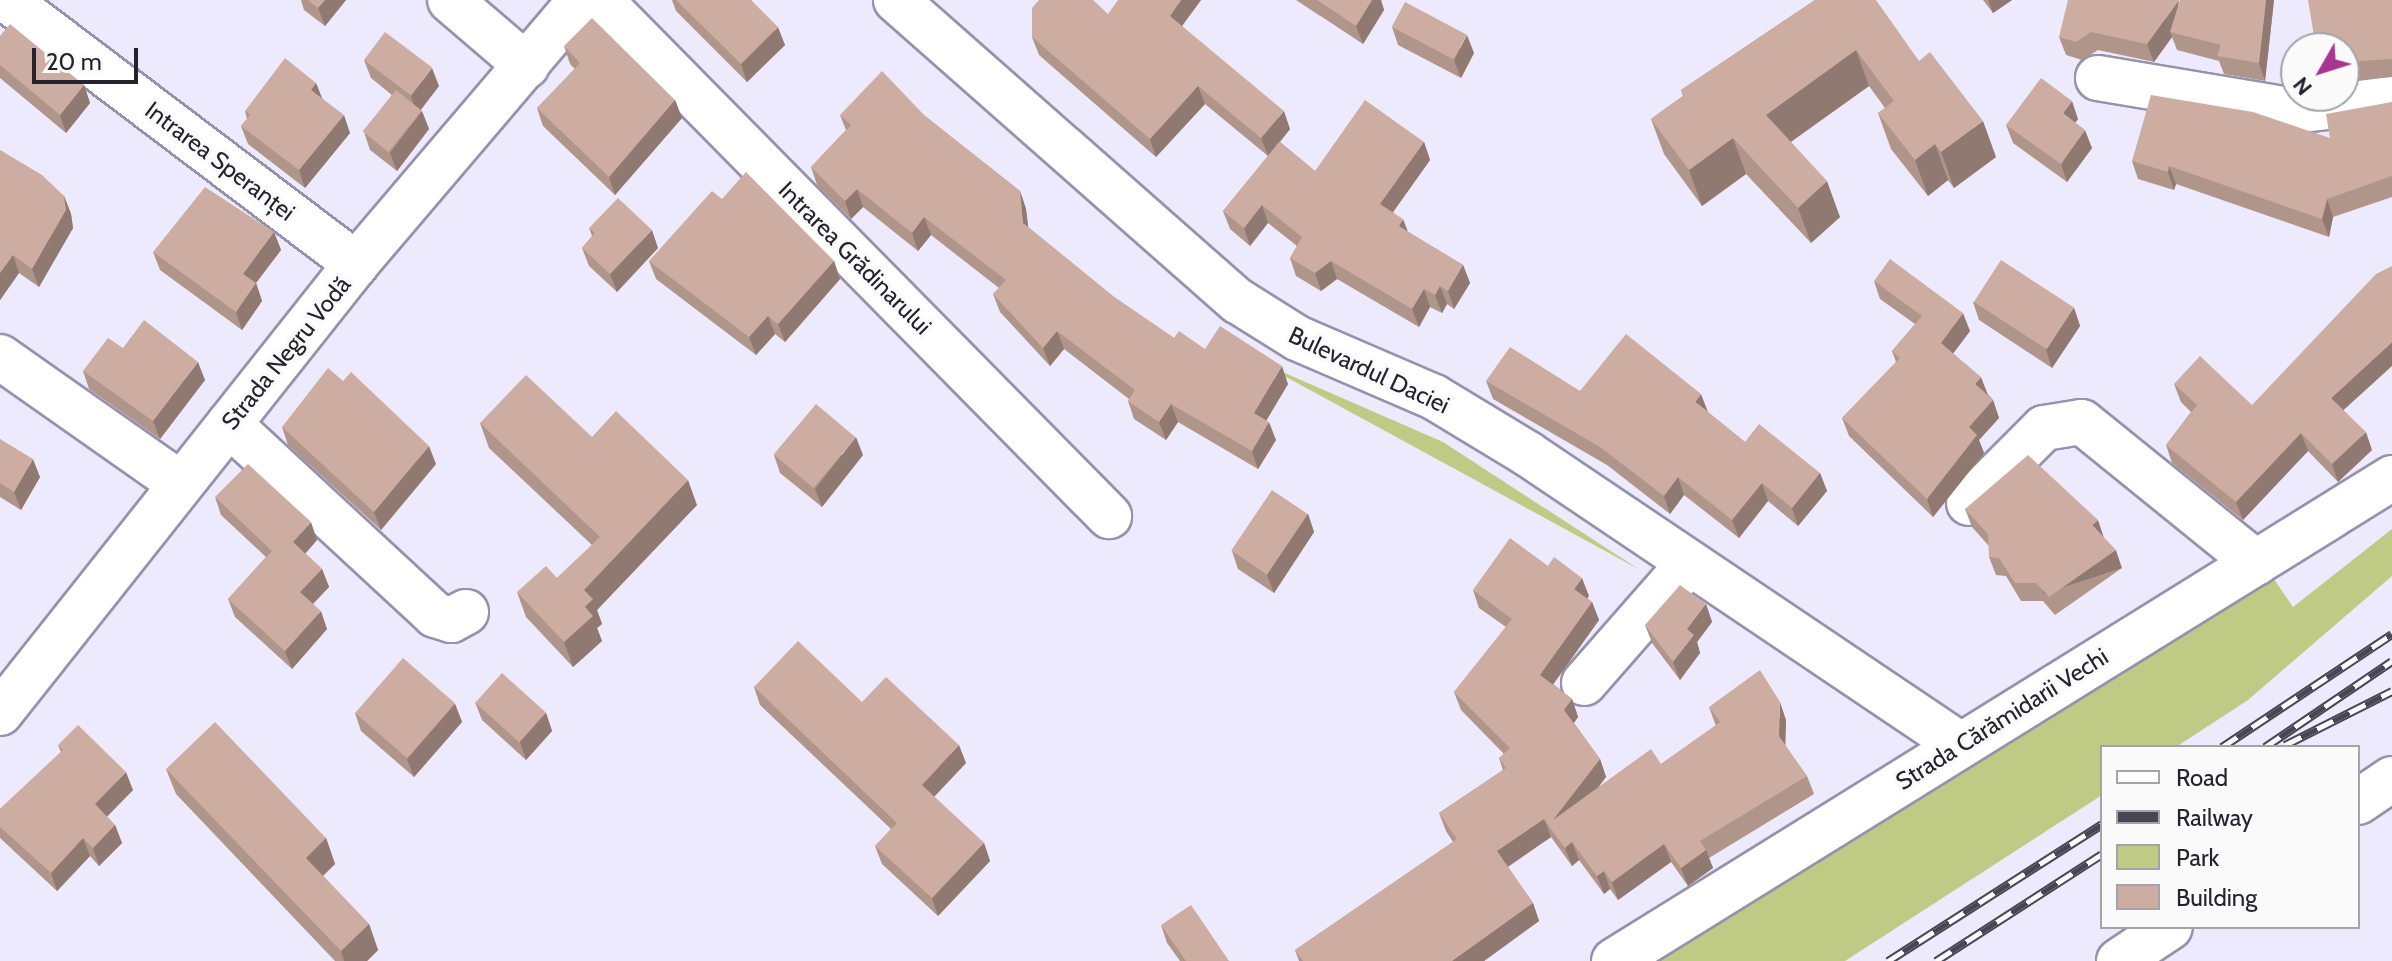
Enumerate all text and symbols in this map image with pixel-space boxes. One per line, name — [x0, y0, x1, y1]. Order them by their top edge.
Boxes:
scale bar — [36, 32, 142, 82]
north arrow — [2280, 32, 2360, 112]
text: 20 m — [46, 47, 102, 76]
text: N — [2287, 72, 2318, 101]
street label: Intrarea Speranței — [139, 95, 301, 227]
street label: Intrarea Grădinarului — [773, 176, 937, 340]
street label: Strada Negru Vodă — [215, 271, 357, 435]
street label: Bulevardul Daciei — [1284, 320, 1454, 420]
street label: Strada Cărămidarii Vechi — [1891, 642, 2113, 796]
legend — [2100, 745, 2360, 929]
text: Road — [2176, 763, 2228, 792]
text: Railway — [2176, 803, 2253, 832]
text: Park — [2176, 843, 2219, 872]
text: Building — [2176, 883, 2257, 912]

